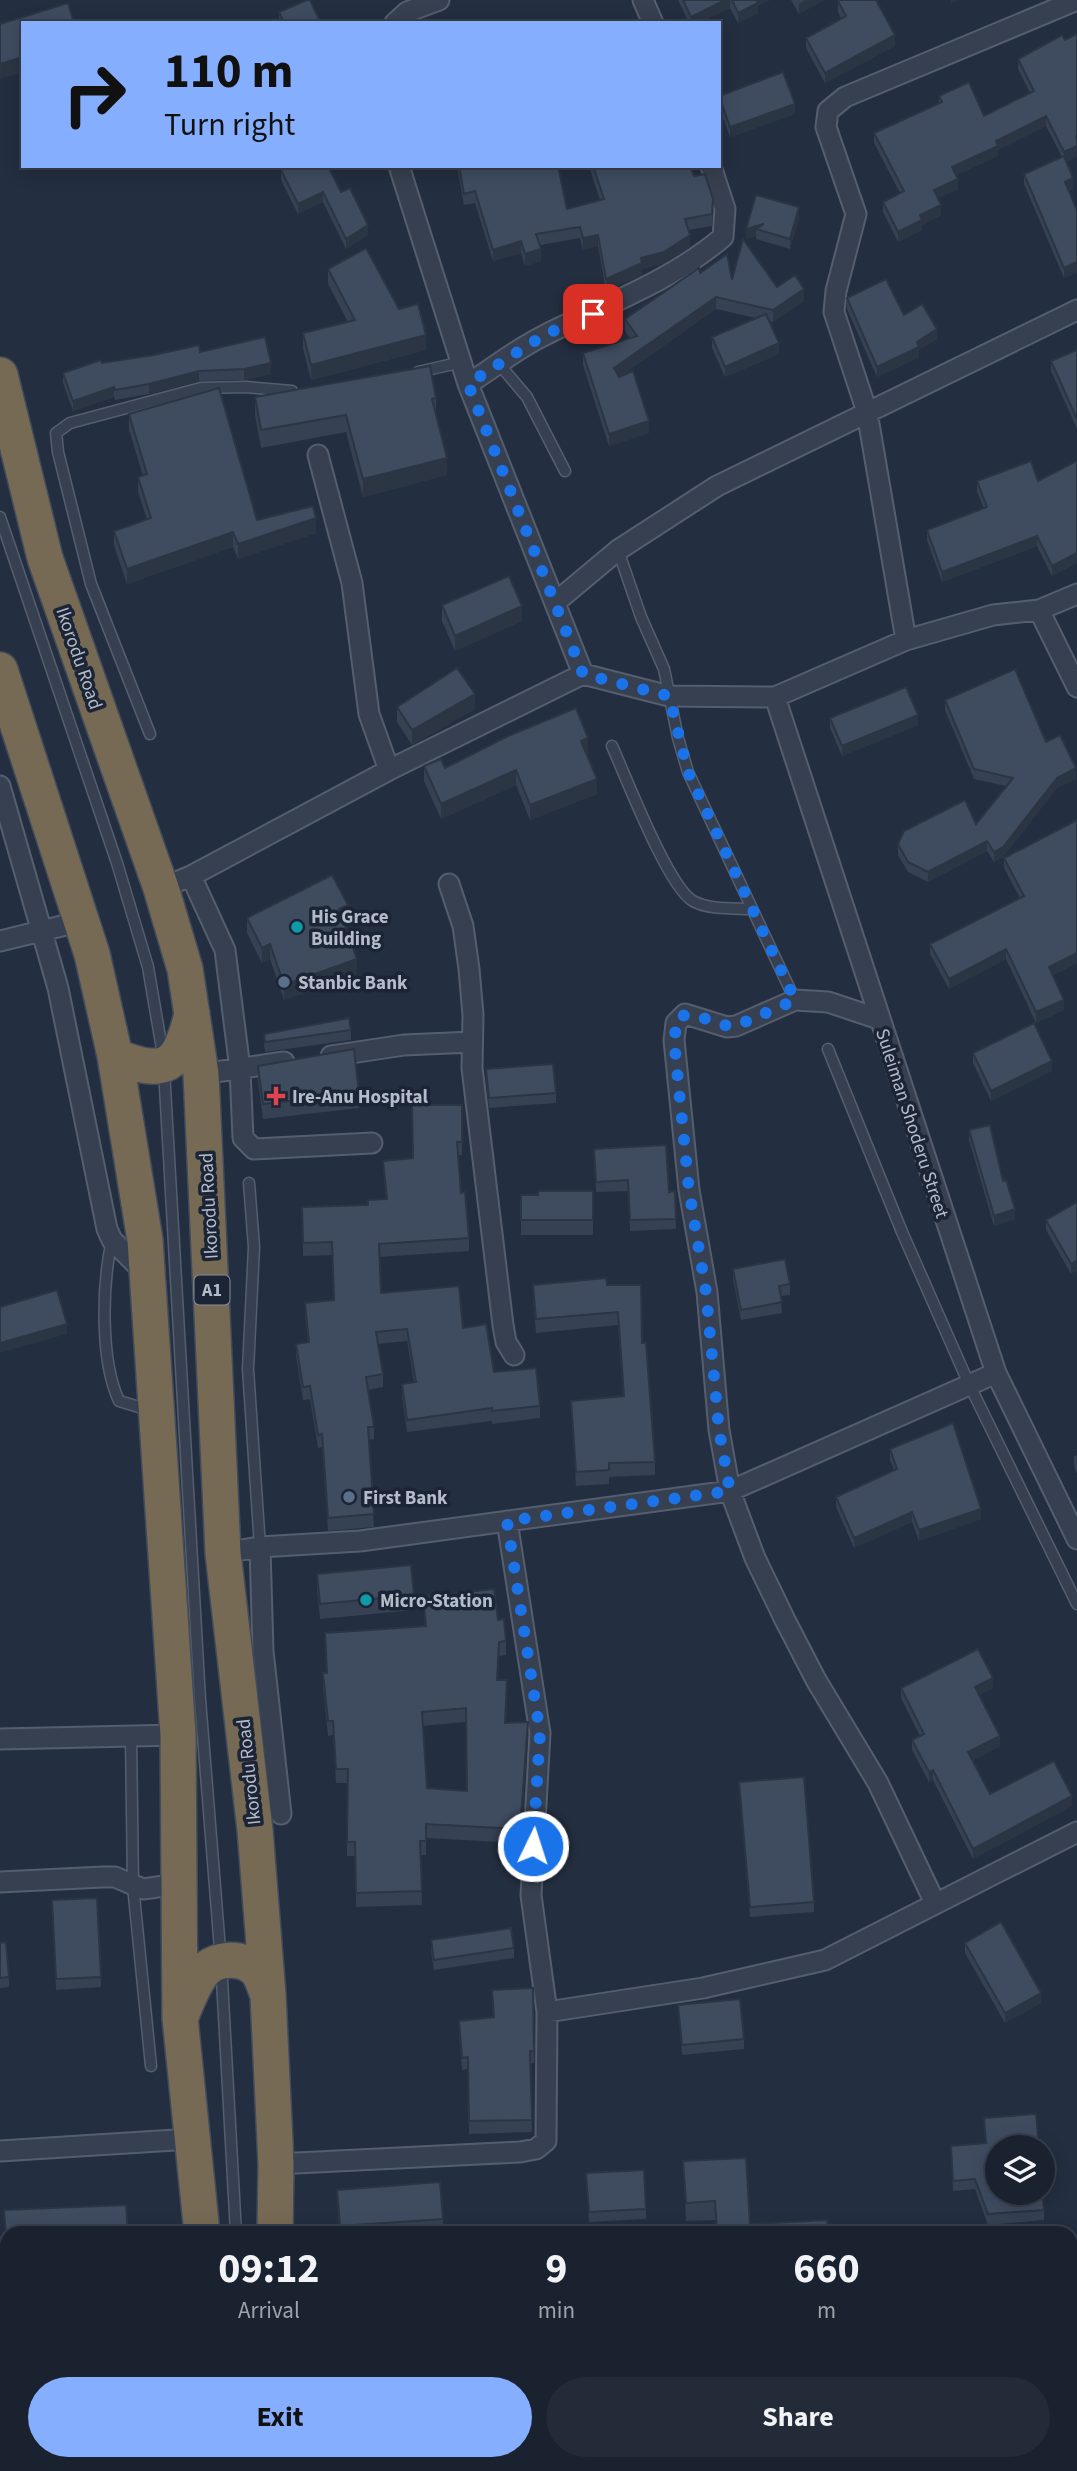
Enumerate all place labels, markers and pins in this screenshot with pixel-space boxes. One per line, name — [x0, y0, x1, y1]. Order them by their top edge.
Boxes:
pin — [563, 284, 623, 344]
place label: His Grace Building — [311, 904, 389, 953]
marker: His Grace Building — [289, 919, 305, 935]
place label: Stanbic Bank — [298, 970, 408, 997]
marker: Stanbic Bank — [276, 974, 292, 990]
place label: Ire-Anu Hospital — [292, 1084, 428, 1111]
marker: Ire-Anu Hospital — [266, 1086, 286, 1106]
place label: First Bank — [363, 1485, 448, 1512]
marker: First Bank — [341, 1489, 357, 1505]
place label: Micro-Station — [380, 1588, 493, 1615]
marker: Micro-Station — [358, 1592, 374, 1608]

